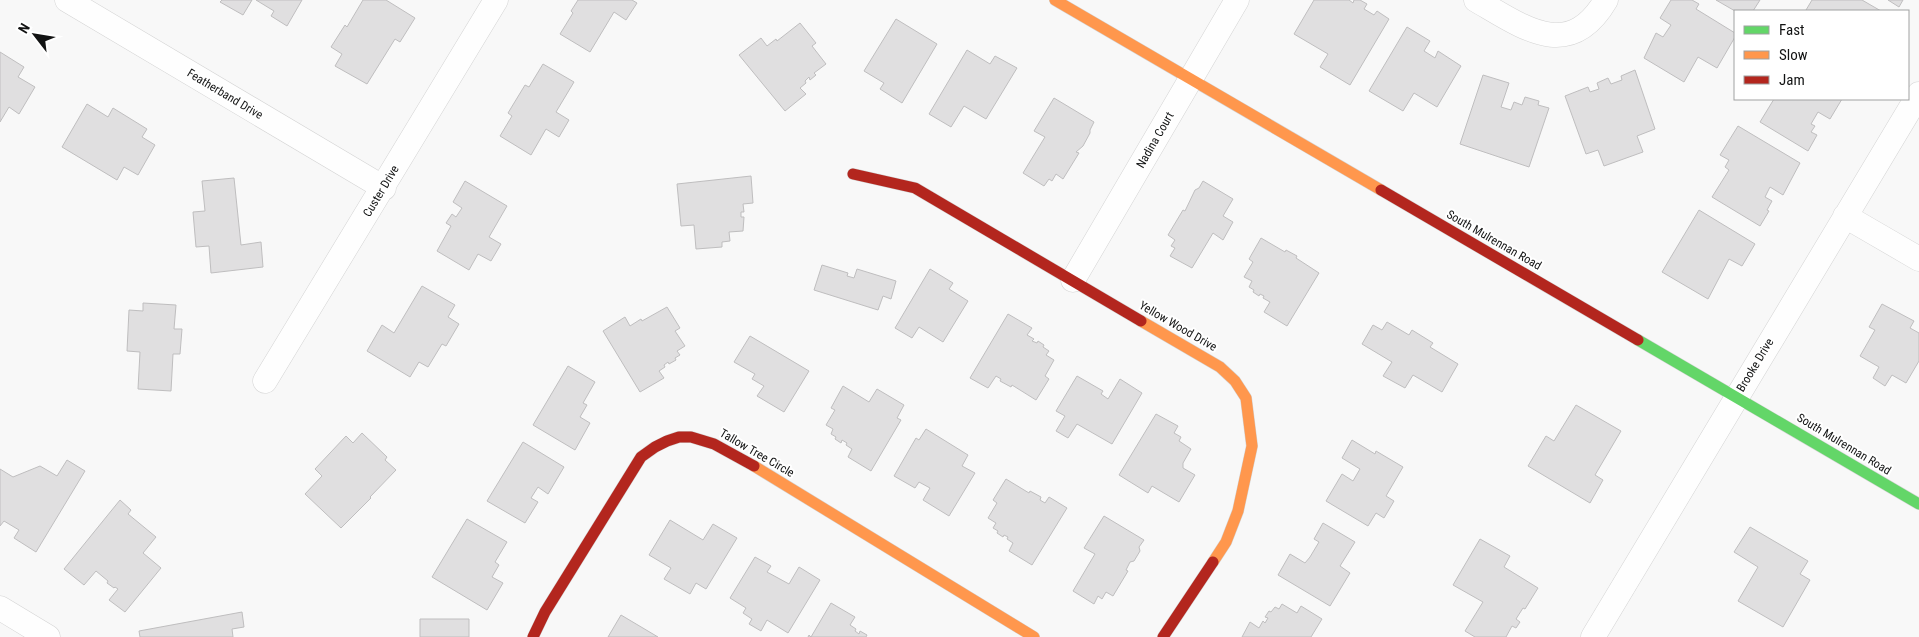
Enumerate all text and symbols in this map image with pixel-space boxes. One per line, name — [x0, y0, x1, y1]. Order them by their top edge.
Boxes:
north arrow — [10, 10, 60, 60]
legend — [1734, 10, 1909, 100]
text: N — [15, 21, 33, 36]
text: Fast — [1779, 21, 1804, 39]
text: Slow — [1779, 46, 1808, 64]
street label: Featherband Drive — [185, 66, 266, 122]
text: Jam — [1779, 71, 1805, 89]
street label: Nadina Court — [1133, 109, 1177, 170]
street label: Custer Drive — [360, 162, 402, 219]
street label: South Mulrennan Road — [1444, 207, 1544, 273]
street label: Yellow Wood Drive — [1137, 298, 1220, 354]
street label: Brooke Drive — [1734, 335, 1777, 394]
street label: South Mulrennan Road — [1795, 410, 1893, 478]
street label: Tallow Tree Circle — [717, 426, 797, 480]

